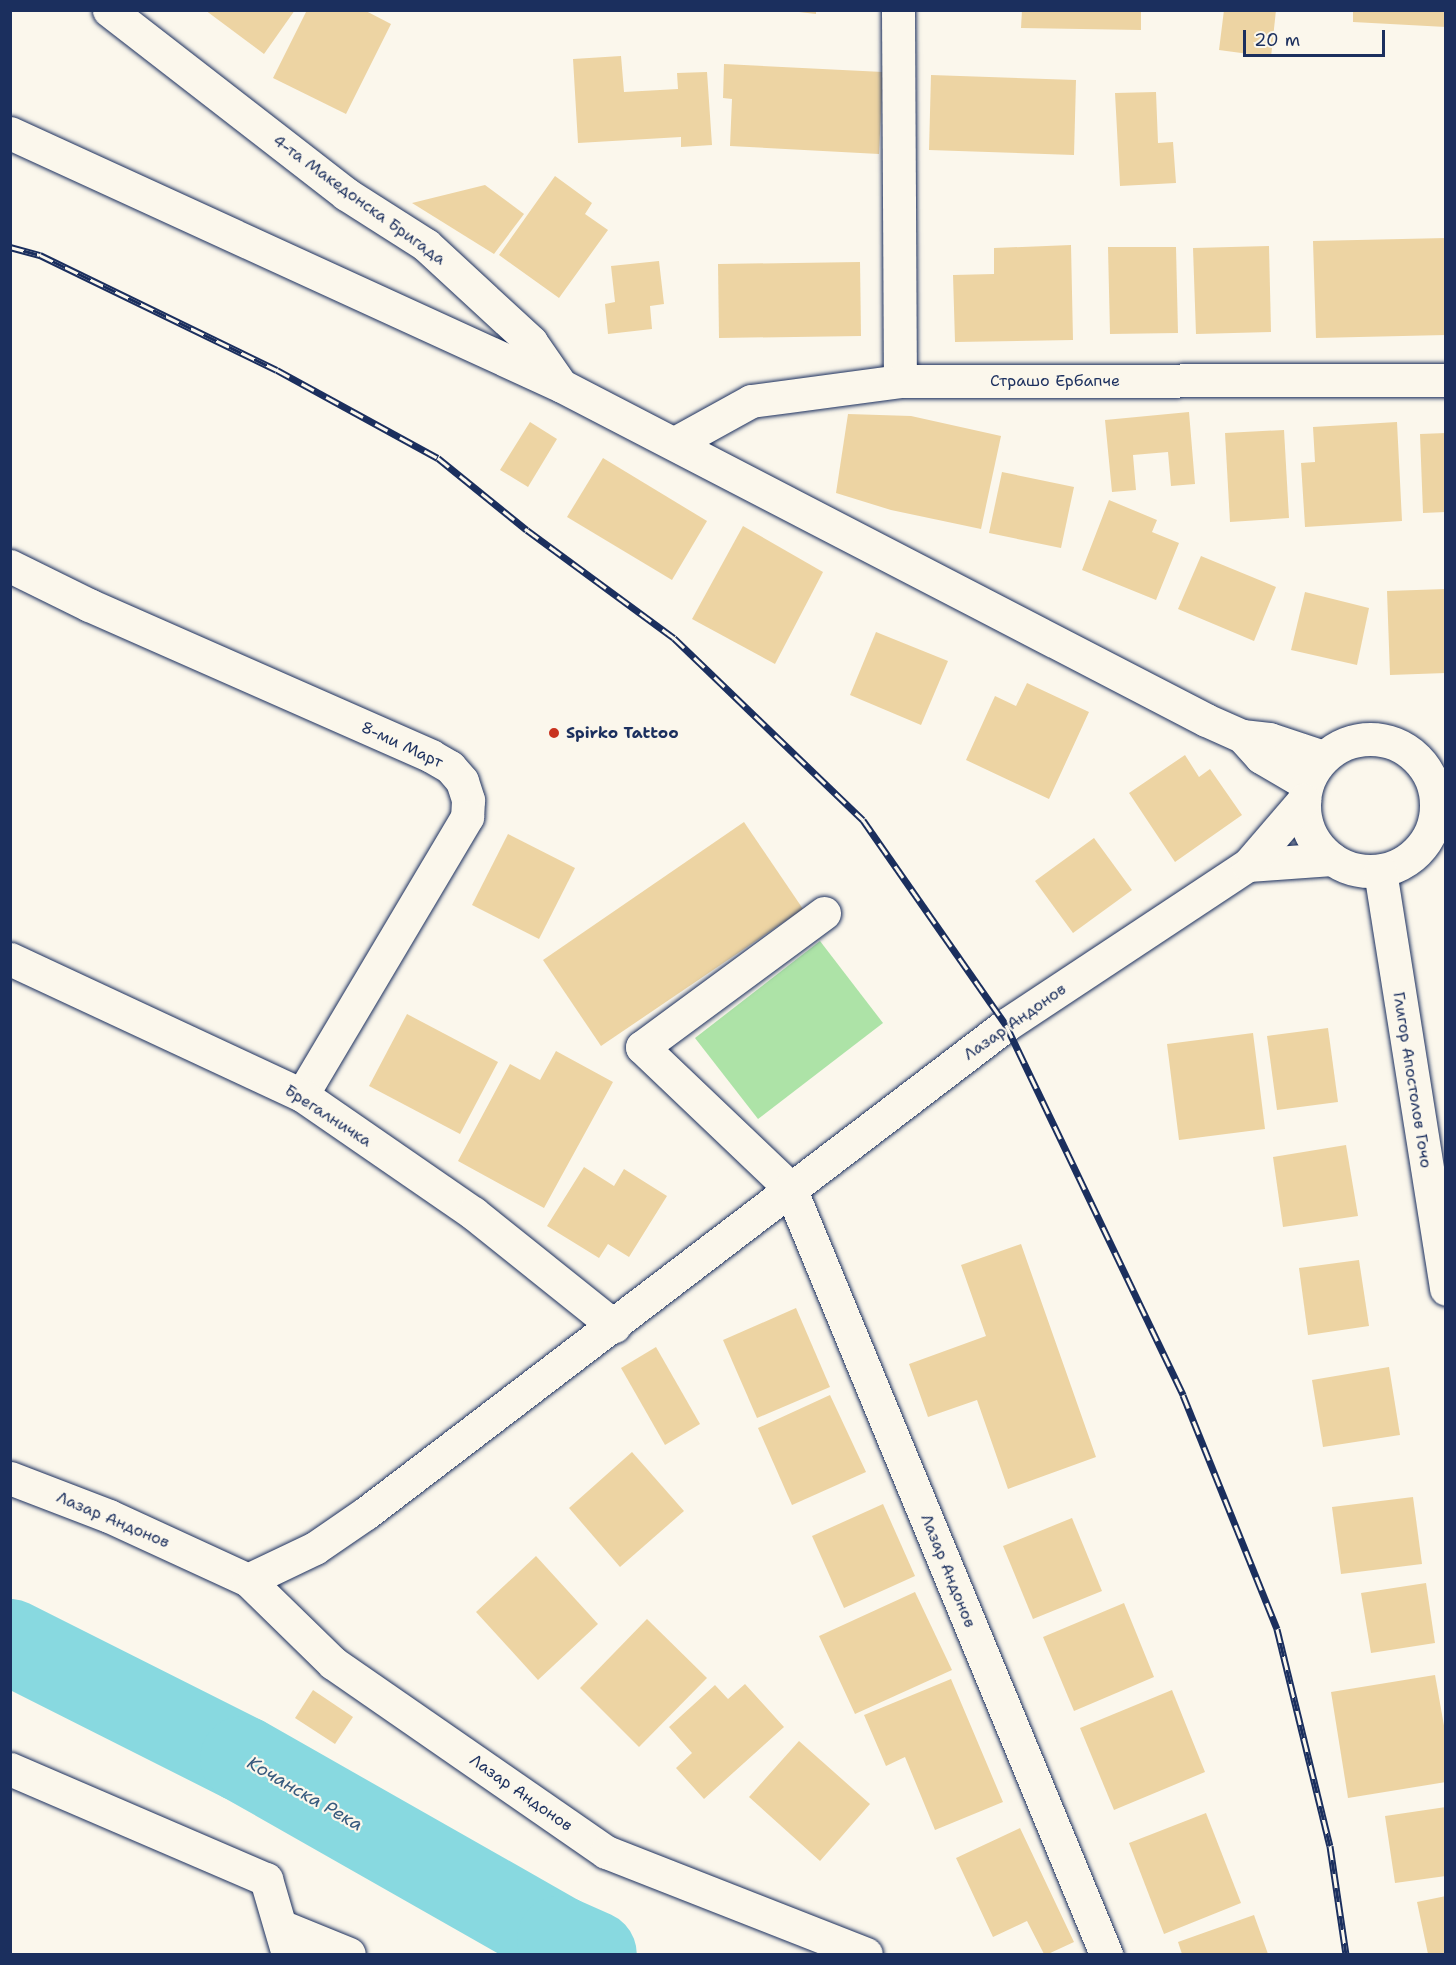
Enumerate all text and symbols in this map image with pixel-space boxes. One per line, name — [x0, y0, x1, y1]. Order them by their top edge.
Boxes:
scale bar — [1246, 18, 1388, 56]
text: 20 m — [1254, 28, 1300, 52]
street label: 4-та Македонска Бригада — [269, 131, 449, 269]
street label: Страшо Ербапче — [990, 371, 1120, 391]
street label: 8-ми Март — [358, 718, 446, 772]
place label: Spirko Tattoo — [566, 723, 679, 743]
marker: Spirko Tattoo — [547, 726, 561, 740]
street label: Лазар Андонов — [960, 979, 1070, 1065]
street label: Глигор Апостолов Гочо — [1389, 991, 1435, 1169]
street label: Брегалничка — [281, 1081, 375, 1151]
street label: Лазар Андонов — [54, 1488, 172, 1552]
street label: Лазар Андонов — [916, 1511, 980, 1631]
street label: Лазар Андонов — [466, 1750, 576, 1836]
water label: Кочанска Река — [243, 1752, 367, 1836]

